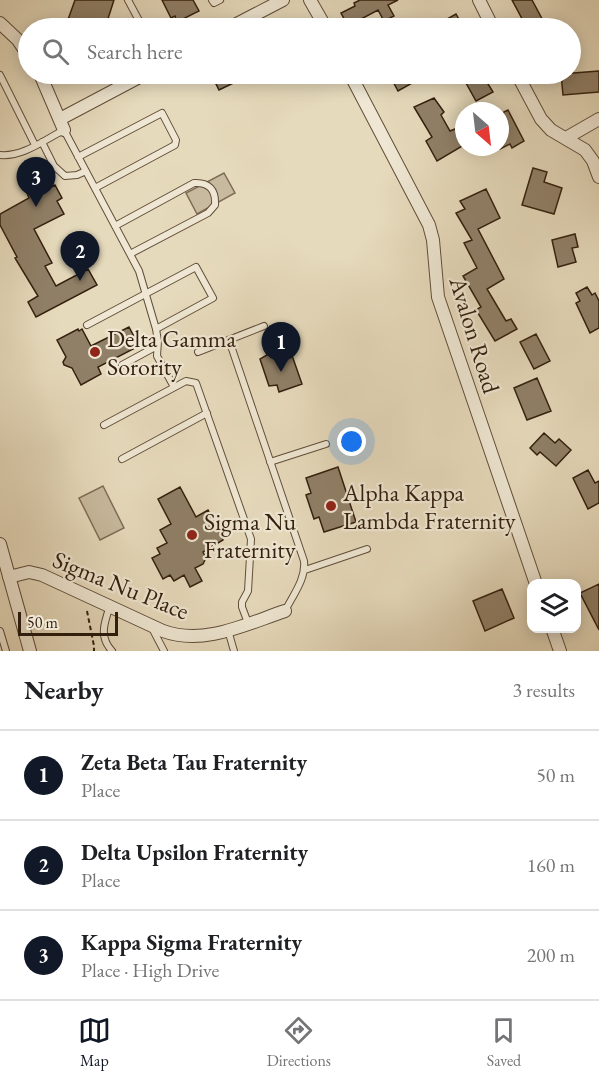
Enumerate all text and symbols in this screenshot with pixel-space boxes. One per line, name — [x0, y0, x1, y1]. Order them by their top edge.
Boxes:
search box — [18, 18, 581, 84]
icon: search — [39, 35, 72, 68]
text: Search here — [87, 37, 182, 66]
north arrow — [455, 102, 509, 156]
pin: 3 — [16, 158, 56, 207]
pin: 2 — [60, 232, 100, 281]
street label: Avalon Road — [442, 272, 508, 398]
pin: 1 — [262, 322, 300, 372]
place label: Delta Gamma Sorority — [107, 323, 237, 382]
marker: Delta Gamma Sorority — [88, 345, 102, 359]
your location — [337, 427, 366, 456]
place label: Alpha Kappa Lambda Fraternity — [342, 477, 516, 536]
marker: Alpha Kappa Lambda Fraternity — [324, 499, 338, 513]
place label: Sigma Nu Fraternity — [204, 506, 297, 565]
marker: Sigma Nu Fraternity — [185, 528, 199, 542]
street label: Sigma Nu Place — [48, 544, 194, 626]
map controls — [527, 579, 581, 633]
button: layers — [527, 579, 581, 633]
scale bar — [18, 609, 118, 636]
text: 50 m — [27, 612, 58, 633]
text: Nearby — [24, 673, 104, 707]
text: 3 results — [512, 677, 575, 703]
text: Zeta Beta Tau Fraternity — [81, 748, 307, 777]
text: 1 — [38, 762, 49, 788]
text: 50 m — [536, 762, 575, 788]
text: Place — [81, 777, 120, 803]
text: Delta Upsilon Fraternity — [81, 838, 308, 867]
text: 2 — [38, 852, 49, 878]
text: 160 m — [527, 852, 575, 878]
text: Place — [81, 867, 120, 893]
text: Kappa Sigma Fraternity — [81, 928, 302, 957]
text: 3 — [38, 942, 49, 968]
text: 200 m — [527, 942, 575, 968]
text: Place · High Drive — [81, 957, 219, 983]
tab: Map — [78, 1014, 111, 1071]
tab: Directions — [267, 1014, 331, 1071]
tab: Saved — [487, 1014, 521, 1071]

